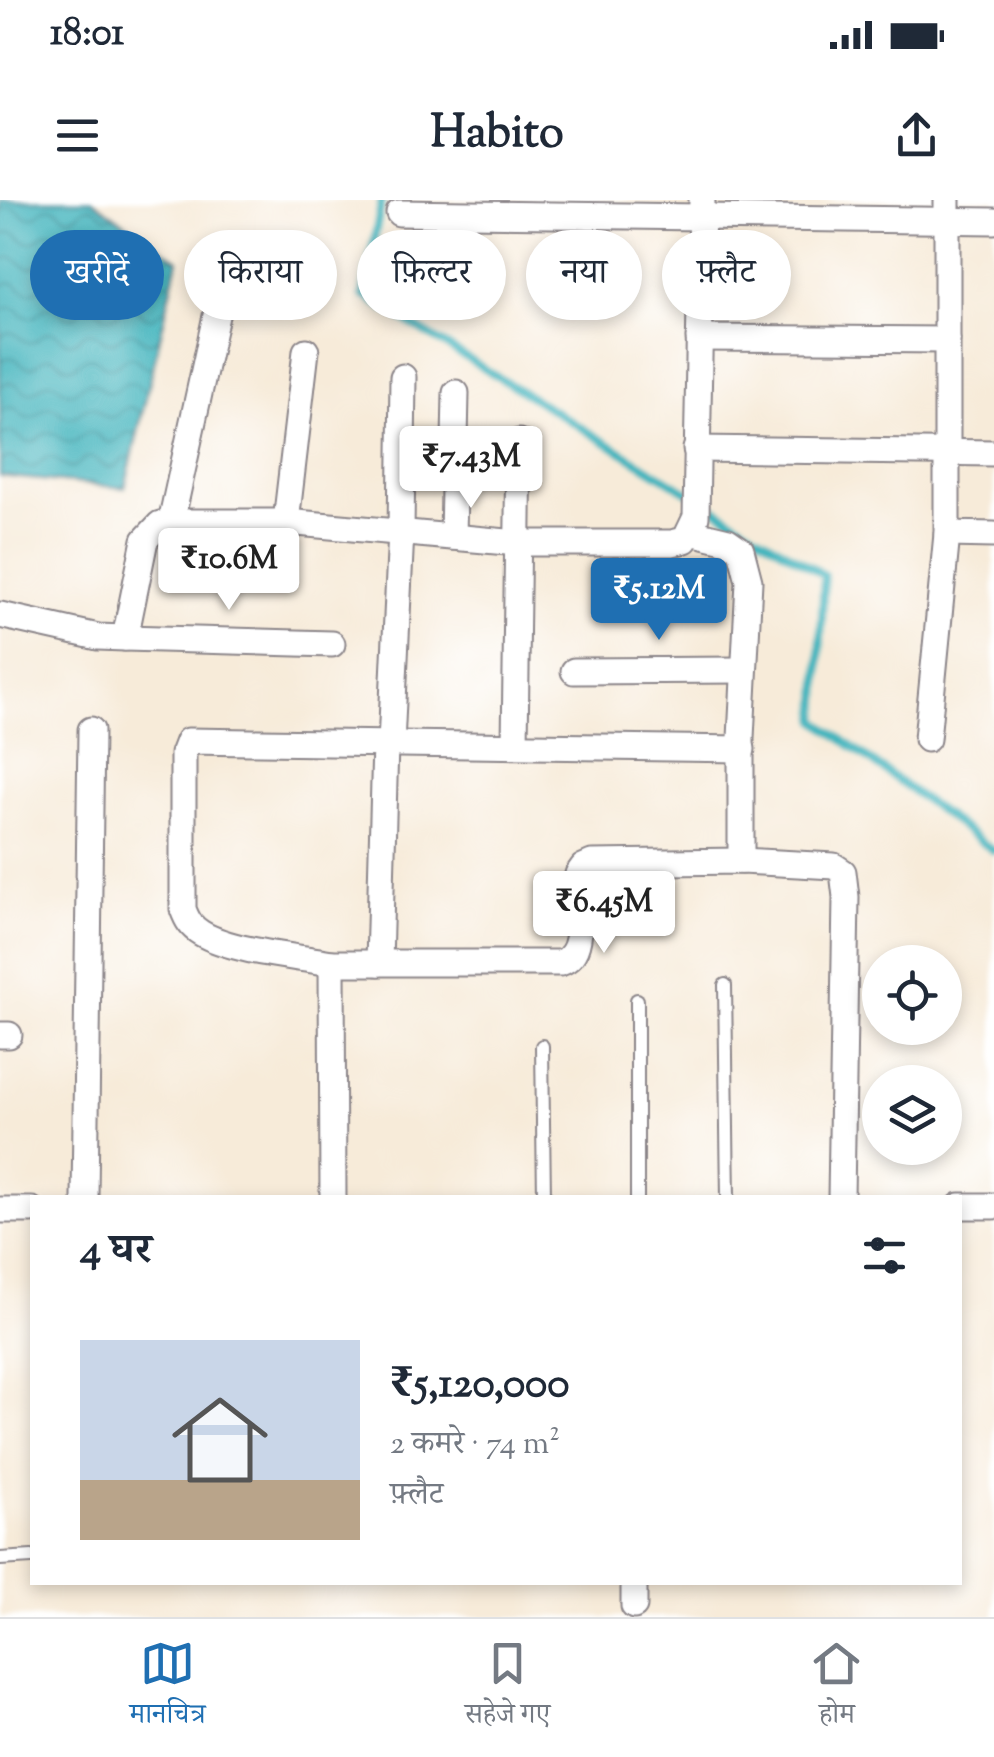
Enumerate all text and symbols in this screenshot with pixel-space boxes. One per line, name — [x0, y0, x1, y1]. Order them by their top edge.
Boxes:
text: 18:01 — [50, 8, 124, 62]
text: Habito — [430, 103, 564, 168]
icon: menu — [50, 108, 105, 163]
icon: share — [889, 108, 944, 163]
chip: खरीदें — [30, 230, 164, 320]
chip: किराया — [184, 230, 337, 320]
chip: फ़िल्टर — [357, 230, 506, 320]
chip: नया — [526, 230, 642, 320]
chip: फ़्लैट — [662, 230, 791, 320]
pin: ₹7.43M — [390, 426, 552, 511]
text: ₹7.43M — [421, 435, 521, 481]
pin: ₹10.6M — [148, 528, 310, 613]
text: ₹10.6M — [180, 537, 278, 583]
pin: ₹5.12M — [578, 558, 740, 643]
text: ₹5.12M — [613, 567, 705, 613]
pin: ₹6.45M — [523, 871, 685, 956]
text: ₹6.45M — [555, 880, 653, 926]
map controls — [862, 945, 962, 1165]
button: locate — [862, 945, 962, 1045]
button: layers — [862, 1065, 962, 1165]
text: 4 घर — [80, 1222, 152, 1282]
icon: filters — [857, 1228, 912, 1283]
text: ₹5,120,000 — [390, 1356, 570, 1416]
icon: home — [160, 1380, 280, 1500]
text: 2 कमरे · 74 m² — [390, 1422, 560, 1468]
text: फ़्लैट — [390, 1473, 443, 1519]
tab: मानचित्र — [130, 1636, 206, 1741]
tab: सहेजे गए — [465, 1636, 550, 1741]
tab: होम — [809, 1636, 864, 1741]

